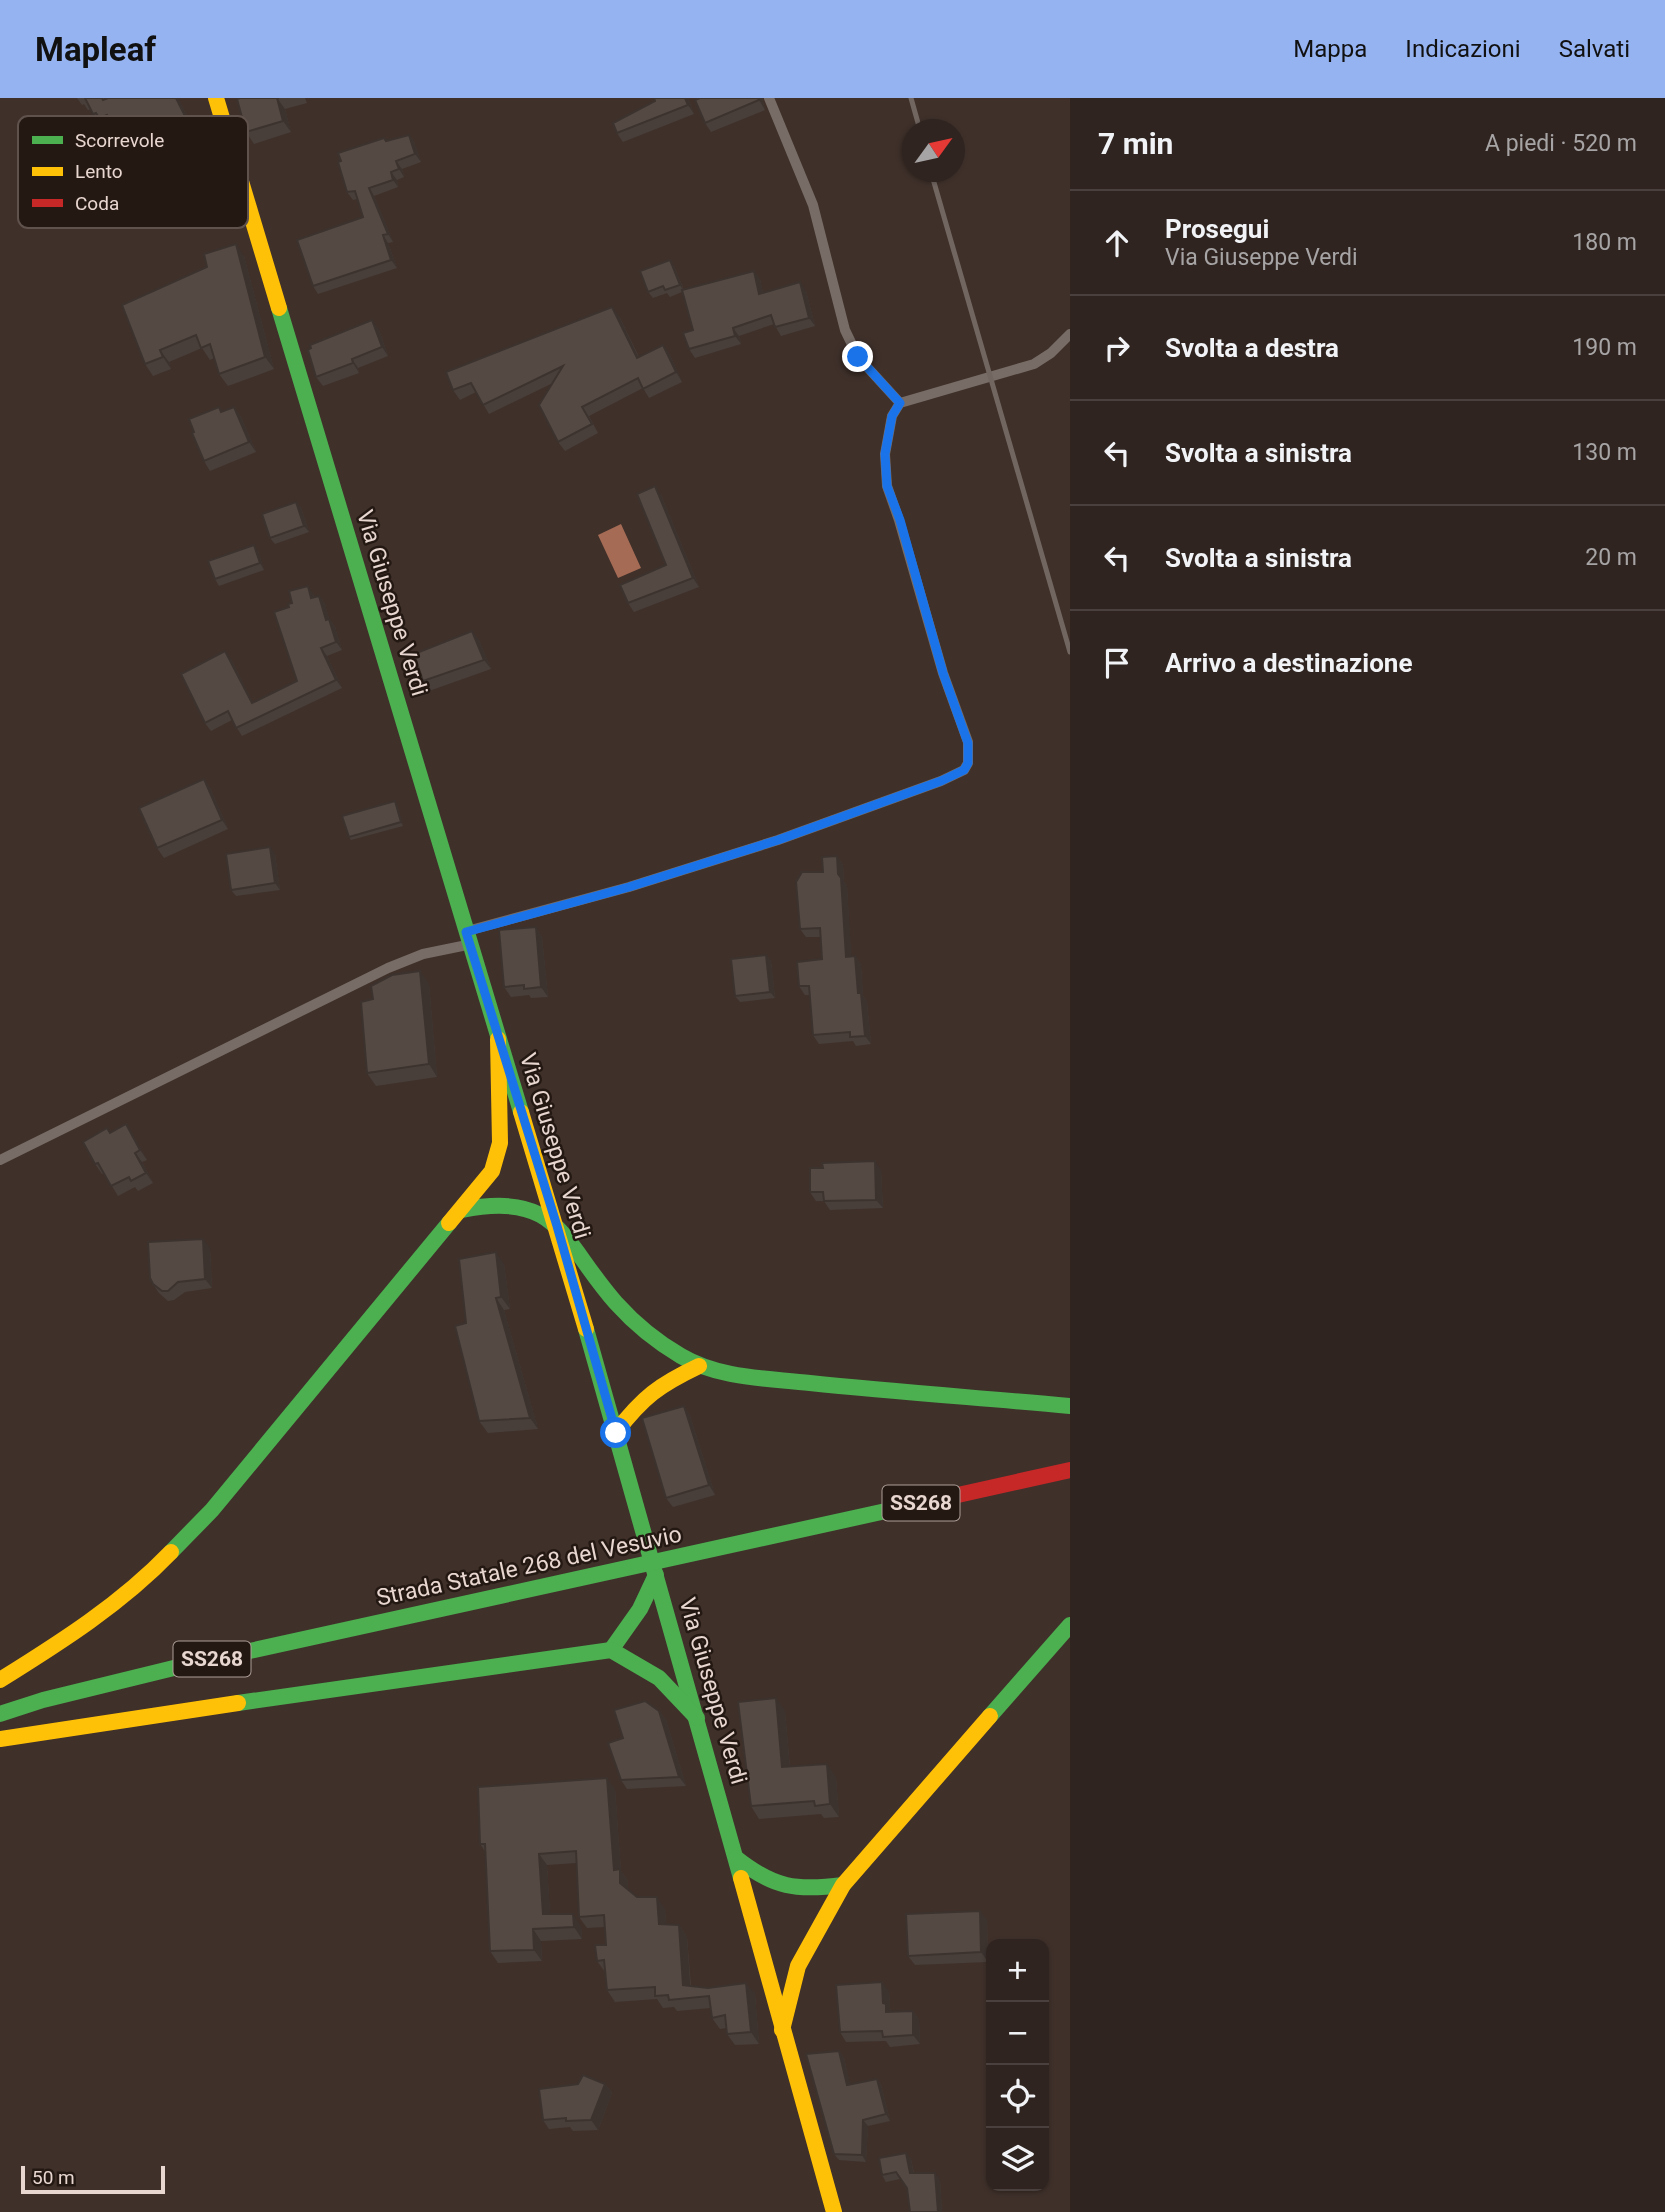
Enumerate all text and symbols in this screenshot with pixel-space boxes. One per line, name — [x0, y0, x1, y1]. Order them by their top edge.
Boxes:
text: Mapleaf — [35, 30, 156, 69]
text: Mappa — [1293, 35, 1367, 63]
text: Indicazioni — [1405, 35, 1521, 63]
text: Salvati — [1559, 35, 1630, 63]
legend — [18, 116, 248, 228]
north arrow — [902, 119, 965, 182]
text: 7 min — [1098, 126, 1173, 161]
text: Scorrevole — [75, 129, 164, 152]
text: A piedi · 520 m — [1485, 130, 1637, 157]
text: Lento — [75, 160, 123, 183]
text: Coda — [75, 192, 119, 215]
text: Prosegui — [1165, 214, 1269, 244]
icon: ahead — [1098, 224, 1136, 262]
text: 180 m — [1572, 229, 1637, 256]
text: Via Giuseppe Verdi — [1165, 244, 1358, 271]
icon: right — [1098, 329, 1136, 367]
text: Svolta a destra — [1165, 333, 1339, 363]
text: 190 m — [1572, 334, 1637, 361]
route end — [842, 341, 873, 372]
icon: left — [1098, 434, 1136, 472]
text: Svolta a sinistra — [1165, 438, 1352, 468]
text: 130 m — [1572, 439, 1637, 466]
street label: Via Giuseppe Verdi — [351, 507, 433, 699]
icon: left — [1098, 539, 1136, 577]
text: Svolta a sinistra — [1165, 543, 1352, 573]
text: 20 m — [1585, 544, 1637, 571]
icon: arrive — [1098, 644, 1136, 682]
text: Arrivo a destinazione — [1165, 648, 1412, 678]
street label: Via Giuseppe Verdi — [514, 1050, 596, 1242]
route start — [600, 1417, 631, 1448]
road number: SS268 — [883, 1486, 960, 1520]
street label: Strada Statale 268 del Vesuvio — [374, 1520, 684, 1612]
street label: Via Giuseppe Verdi — [673, 1595, 753, 1787]
road number: SS268 — [174, 1642, 250, 1676]
map controls — [986, 1939, 1049, 2191]
button: + — [986, 1939, 1049, 2002]
button: − — [986, 2002, 1049, 2065]
button: locate — [986, 2065, 1049, 2128]
button: layers — [986, 2128, 1049, 2191]
scale bar — [21, 2163, 164, 2195]
text: 50 m — [32, 2166, 75, 2189]

